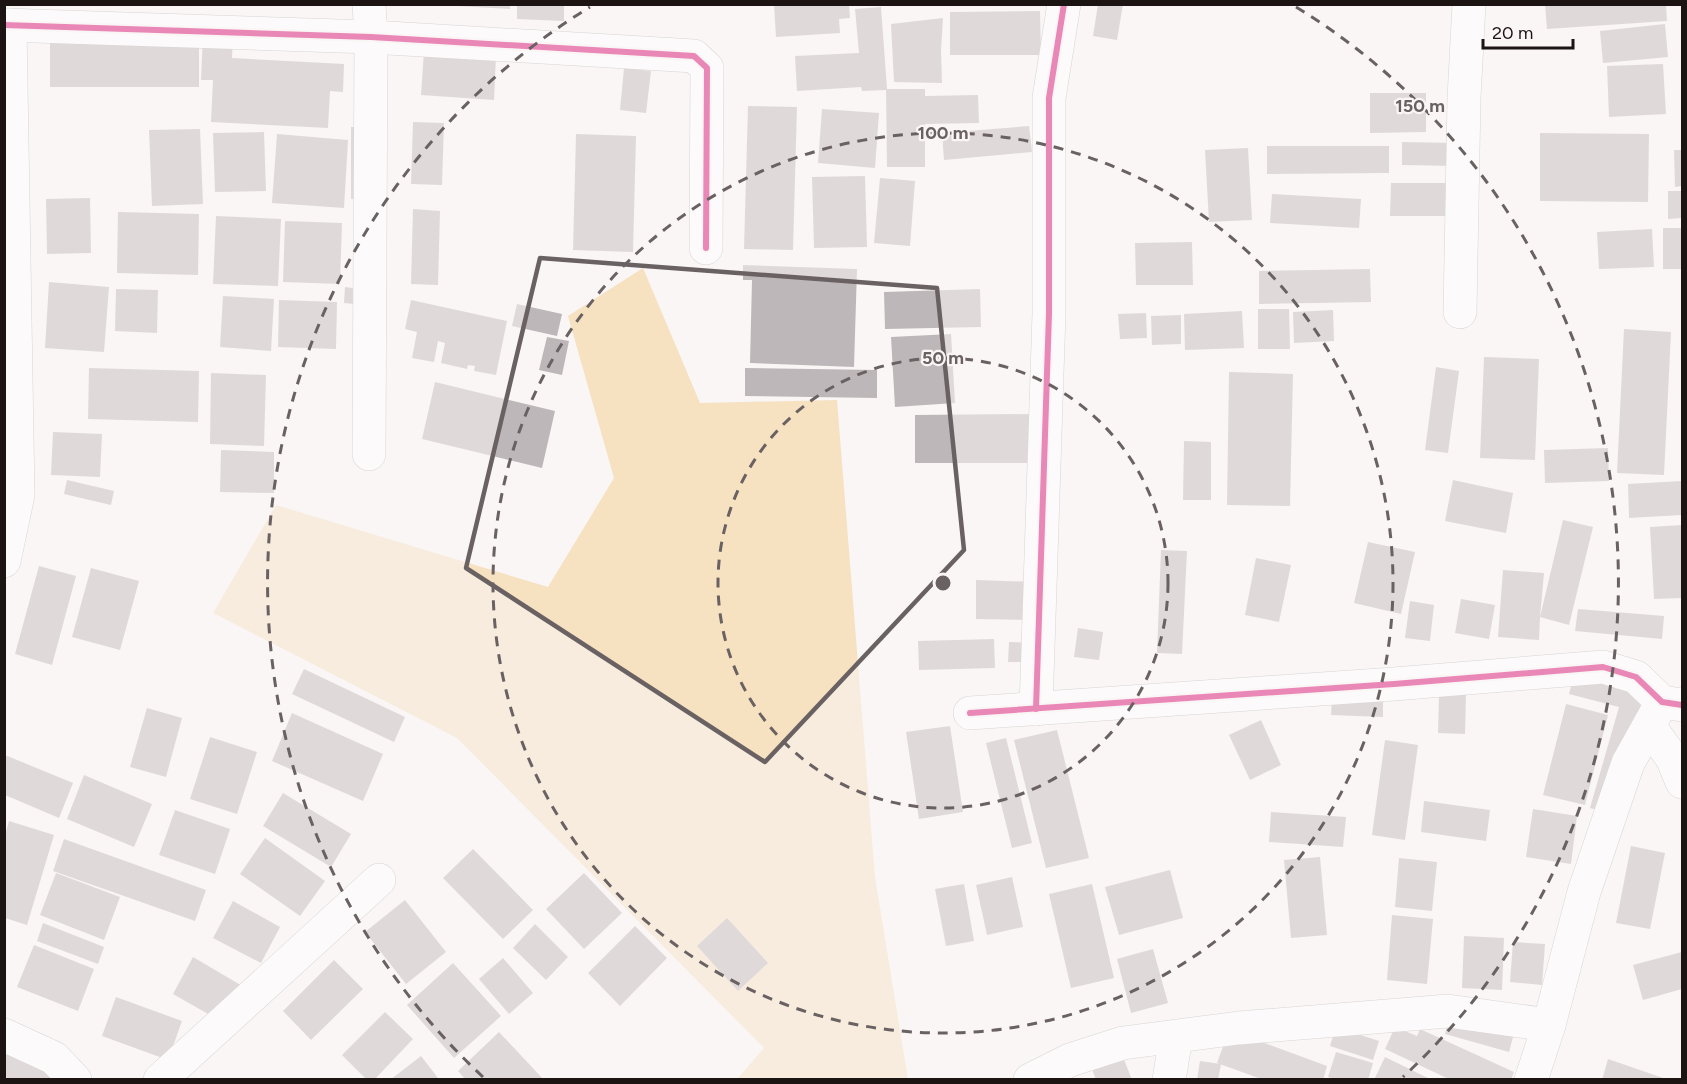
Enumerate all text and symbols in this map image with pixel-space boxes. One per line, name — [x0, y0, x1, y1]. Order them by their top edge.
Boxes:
scale bar — [1483, 12, 1573, 50]
text: 20 m — [1492, 22, 1533, 44]
text: 150 m — [1395, 95, 1445, 117]
text: 100 m — [918, 122, 968, 144]
text: 50 m — [922, 347, 964, 369]
centre of rings — [933, 573, 953, 593]

